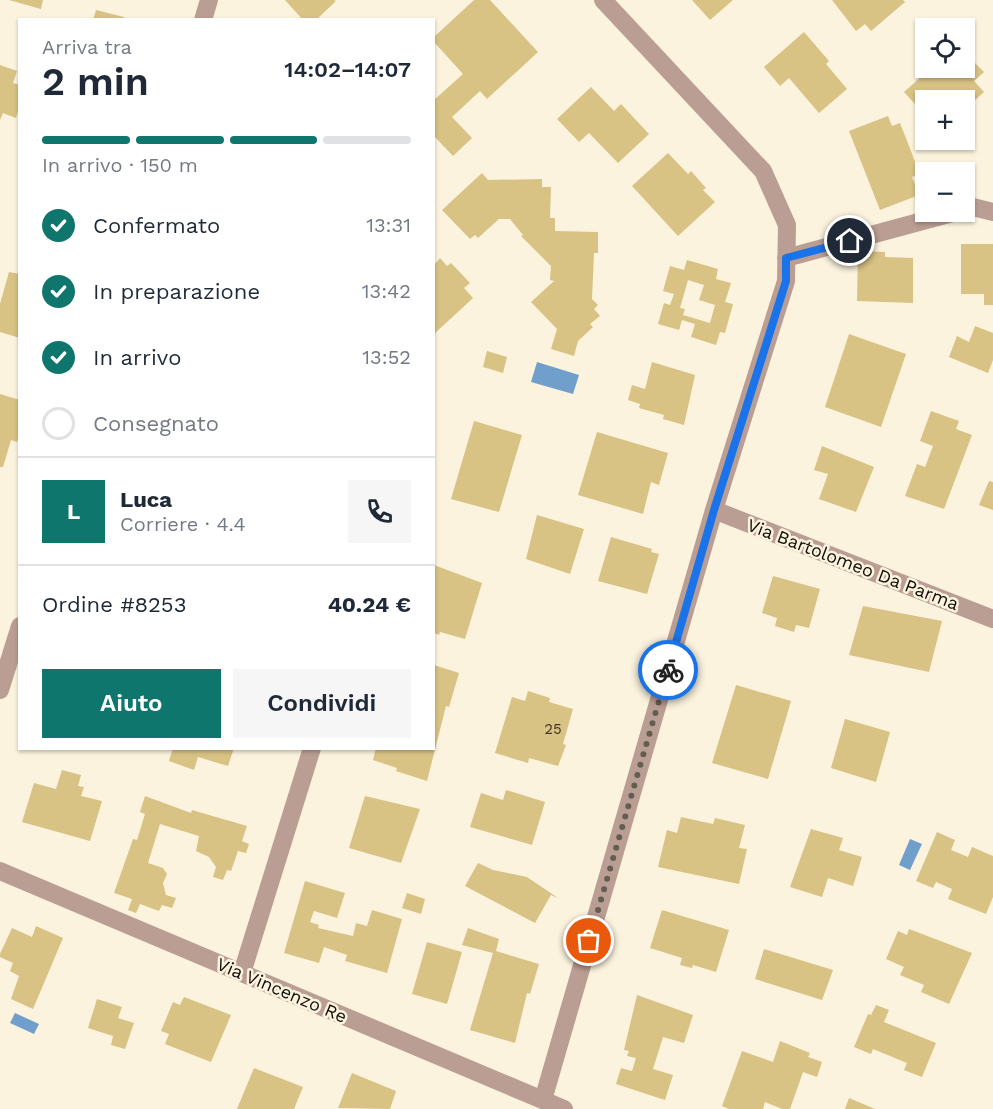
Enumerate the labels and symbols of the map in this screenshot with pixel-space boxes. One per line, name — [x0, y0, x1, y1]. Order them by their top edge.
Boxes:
pin — [824, 215, 875, 266]
street label: Via Bartolomeo Da Parma — [744, 514, 962, 614]
courier — [638, 640, 698, 700]
house number: 25 — [544, 720, 562, 738]
pin — [563, 915, 614, 966]
street label: Via Vincenzo Re — [214, 953, 350, 1027]

